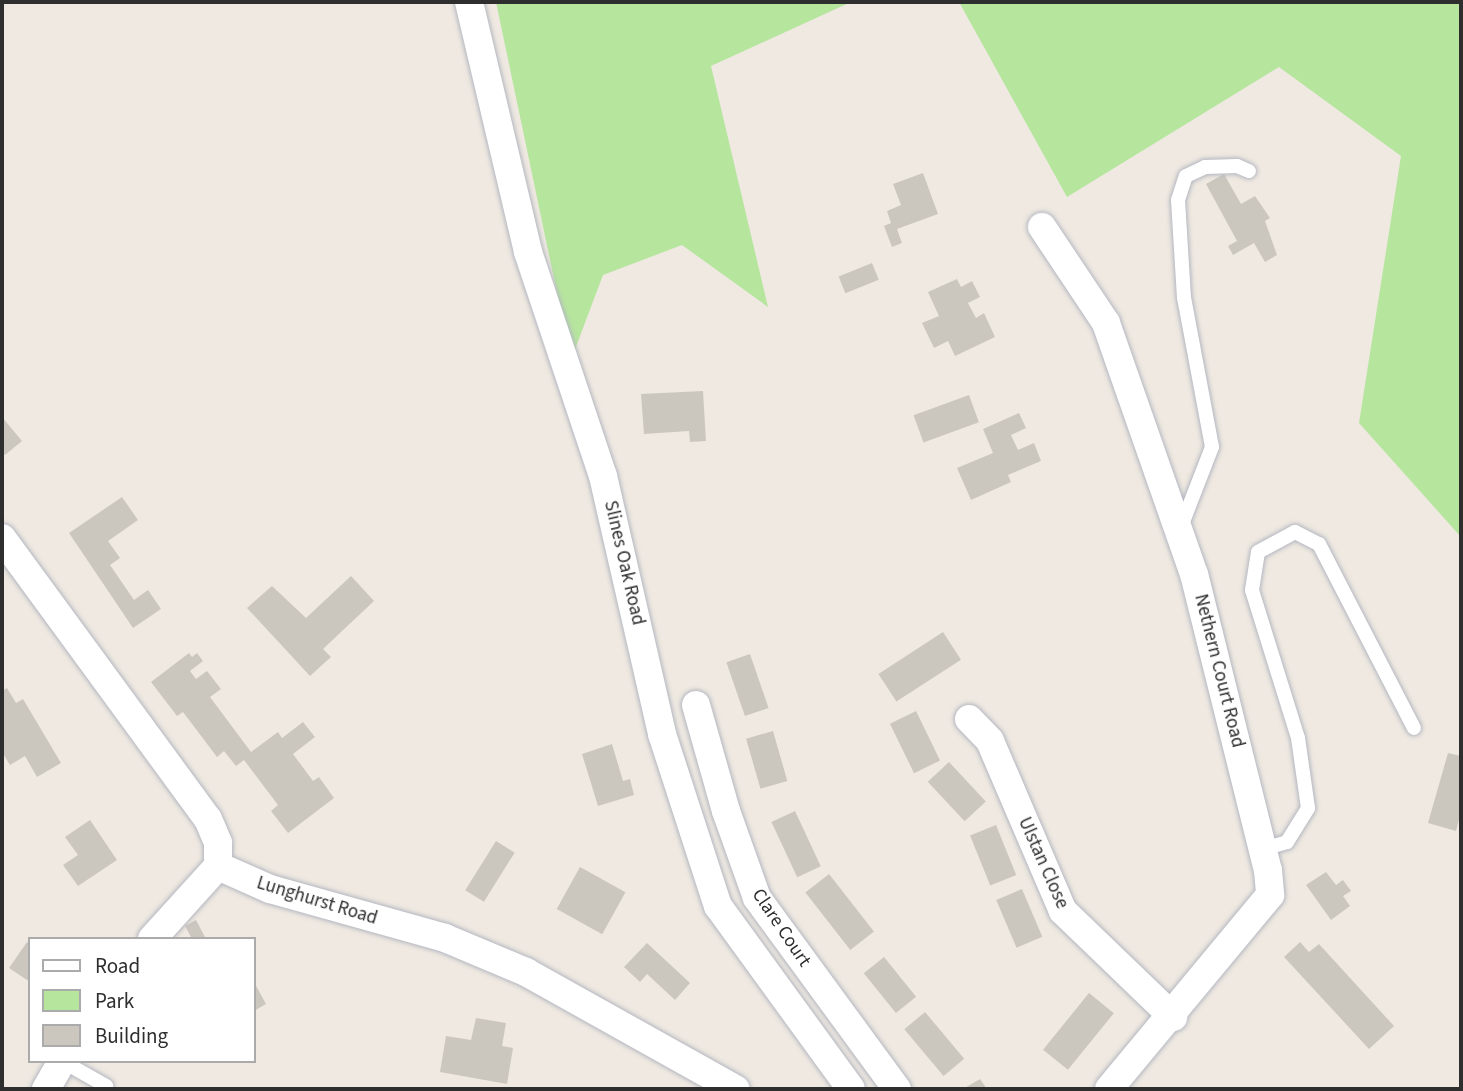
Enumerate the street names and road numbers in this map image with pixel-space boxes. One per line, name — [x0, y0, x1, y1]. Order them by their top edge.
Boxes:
street label: Slines Oak Road — [599, 498, 649, 628]
street label: Nethern Court Road — [1189, 592, 1249, 750]
street label: Ulstan Close — [1013, 814, 1073, 912]
street label: Lunghurst Road — [254, 872, 380, 930]
street label: Clare Court — [747, 885, 815, 971]

